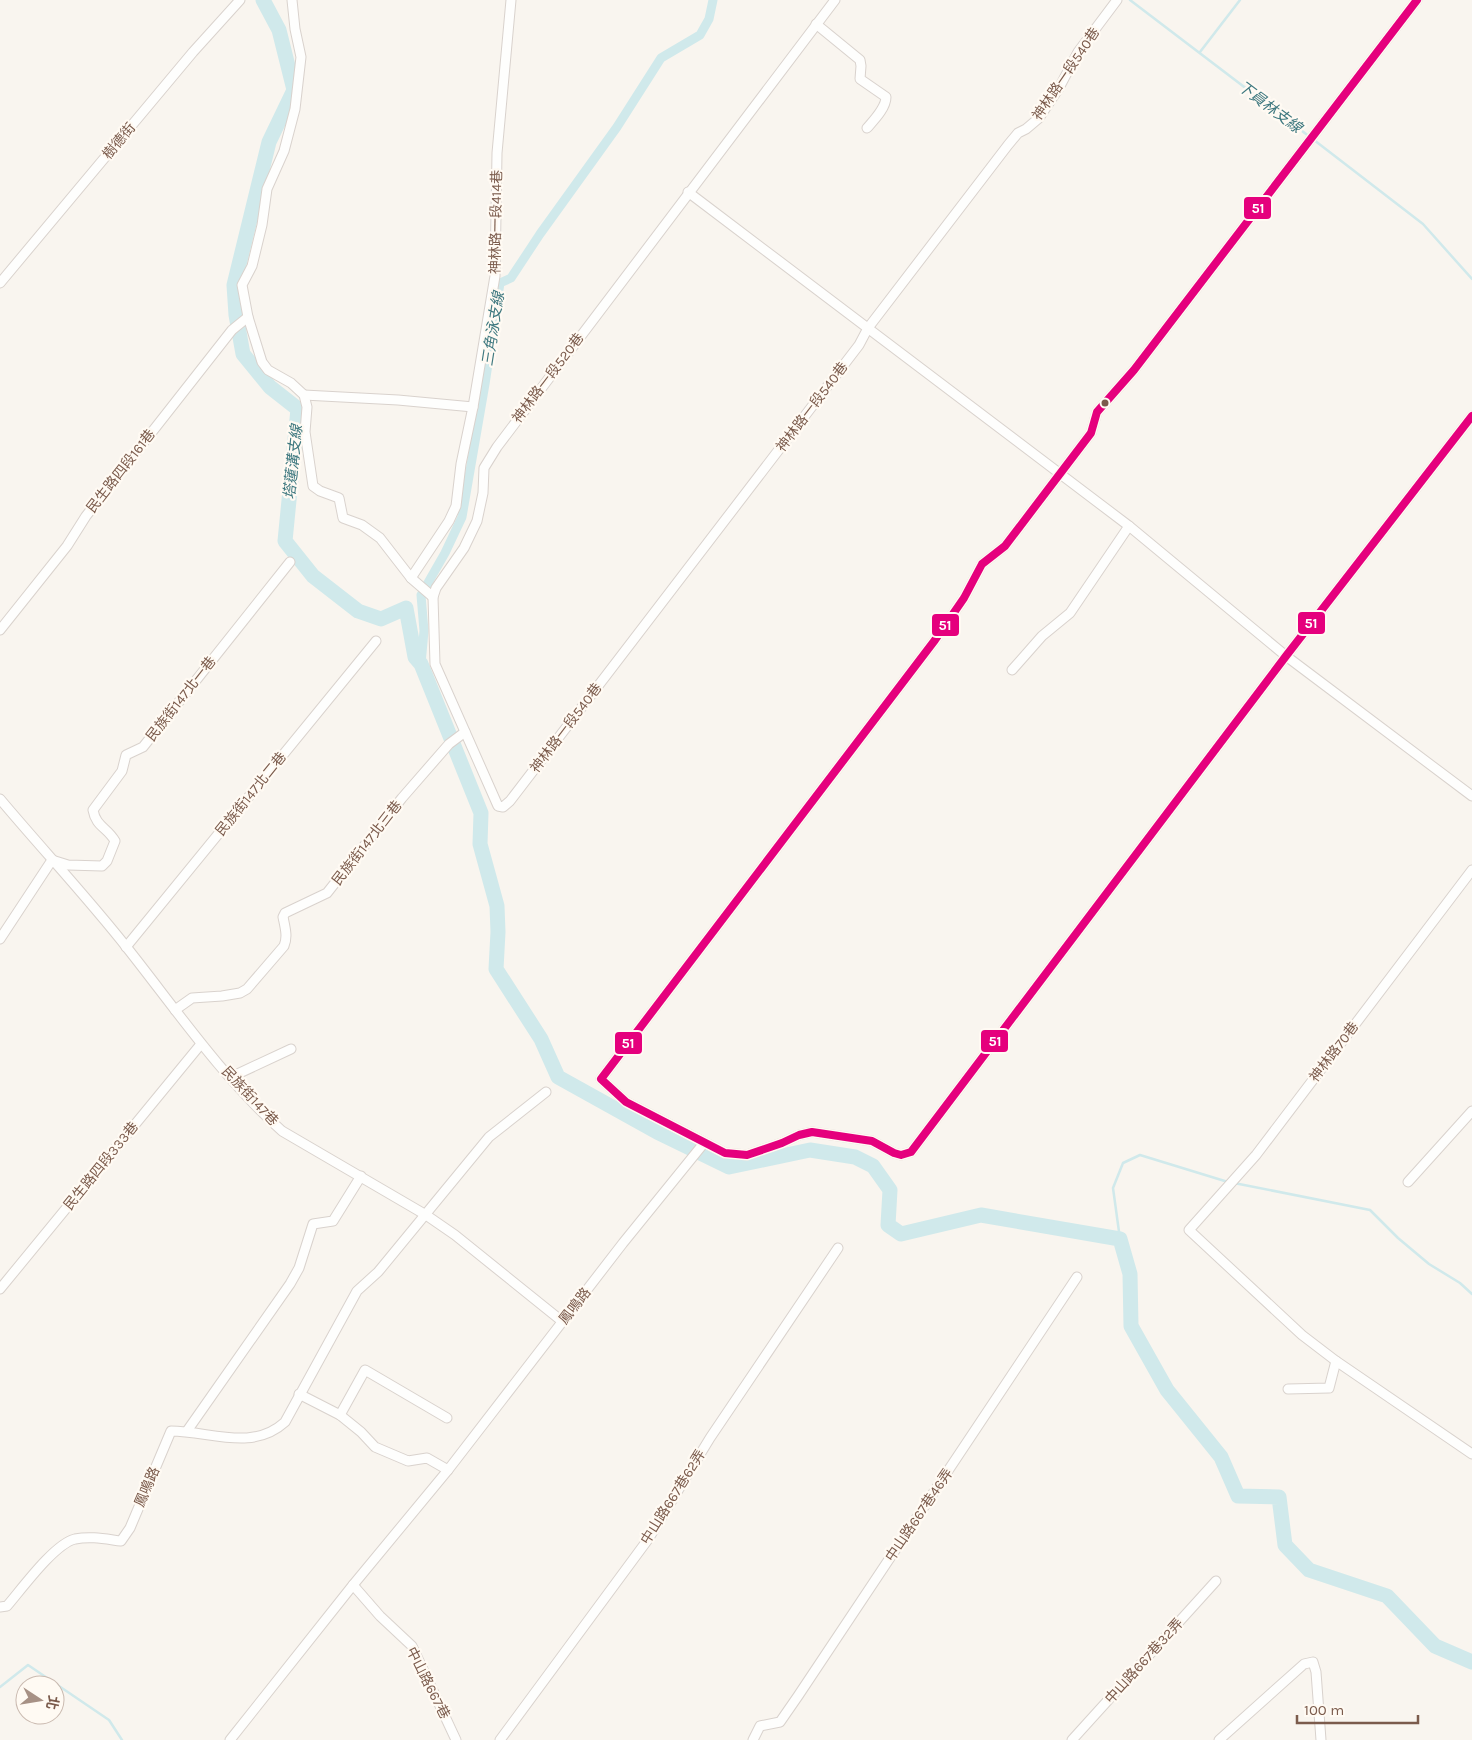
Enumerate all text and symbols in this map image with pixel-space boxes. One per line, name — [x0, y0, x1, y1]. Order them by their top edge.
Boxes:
street label: 神林路一段540巷 — [1029, 24, 1103, 124]
water label: 下員林支線 — [1235, 77, 1307, 138]
street label: 樹德街 — [99, 119, 139, 163]
street label: 神林路一段414巷 — [487, 170, 505, 274]
line badge: 51 — [1243, 196, 1272, 220]
text: 51 — [1251, 200, 1265, 217]
water label: 三角泳支線 — [478, 289, 508, 367]
street label: 神林路一段520巷 — [509, 330, 587, 426]
street label: 神林路一段540巷 — [773, 359, 851, 455]
unlabelled marker — [1100, 398, 1110, 408]
water label: 塔蓮溝支線 — [280, 422, 306, 500]
street label: 民生路四段161巷 — [83, 426, 159, 516]
line badge: 51 — [1297, 611, 1326, 635]
line badge: 51 — [931, 613, 960, 637]
text: 51 — [1304, 615, 1318, 632]
text: 51 — [938, 617, 952, 634]
street label: 民族街147北一巷 — [143, 653, 219, 745]
street label: 神林路一段540巷 — [527, 680, 605, 776]
street label: 民族街147北二巷 — [212, 749, 290, 839]
street label: 民族街147北三巷 — [329, 797, 405, 889]
street label: 神林路70巷 — [1306, 1019, 1362, 1085]
line badge: 51 — [980, 1029, 1009, 1053]
line badge: 51 — [614, 1031, 643, 1055]
text: 51 — [988, 1033, 1002, 1050]
text: 51 — [621, 1035, 635, 1052]
street label: 民族街147巷 — [218, 1063, 282, 1129]
street label: 民生路四段333巷 — [60, 1118, 142, 1214]
street label: 鳳鳴路 — [555, 1284, 595, 1328]
street label: 中山路667巷62弄 — [637, 1446, 709, 1548]
street label: 鳳鳴路 — [131, 1464, 163, 1510]
street label: 中山路667巷46弄 — [882, 1465, 956, 1565]
street label: 中山路667巷32弄 — [1101, 1615, 1187, 1707]
street label: 中山路667巷 — [403, 1644, 453, 1722]
north arrow — [15, 1675, 65, 1725]
scale bar — [1297, 1692, 1418, 1724]
text: 北 — [42, 1694, 62, 1711]
text: 100 m — [1304, 1701, 1344, 1719]

